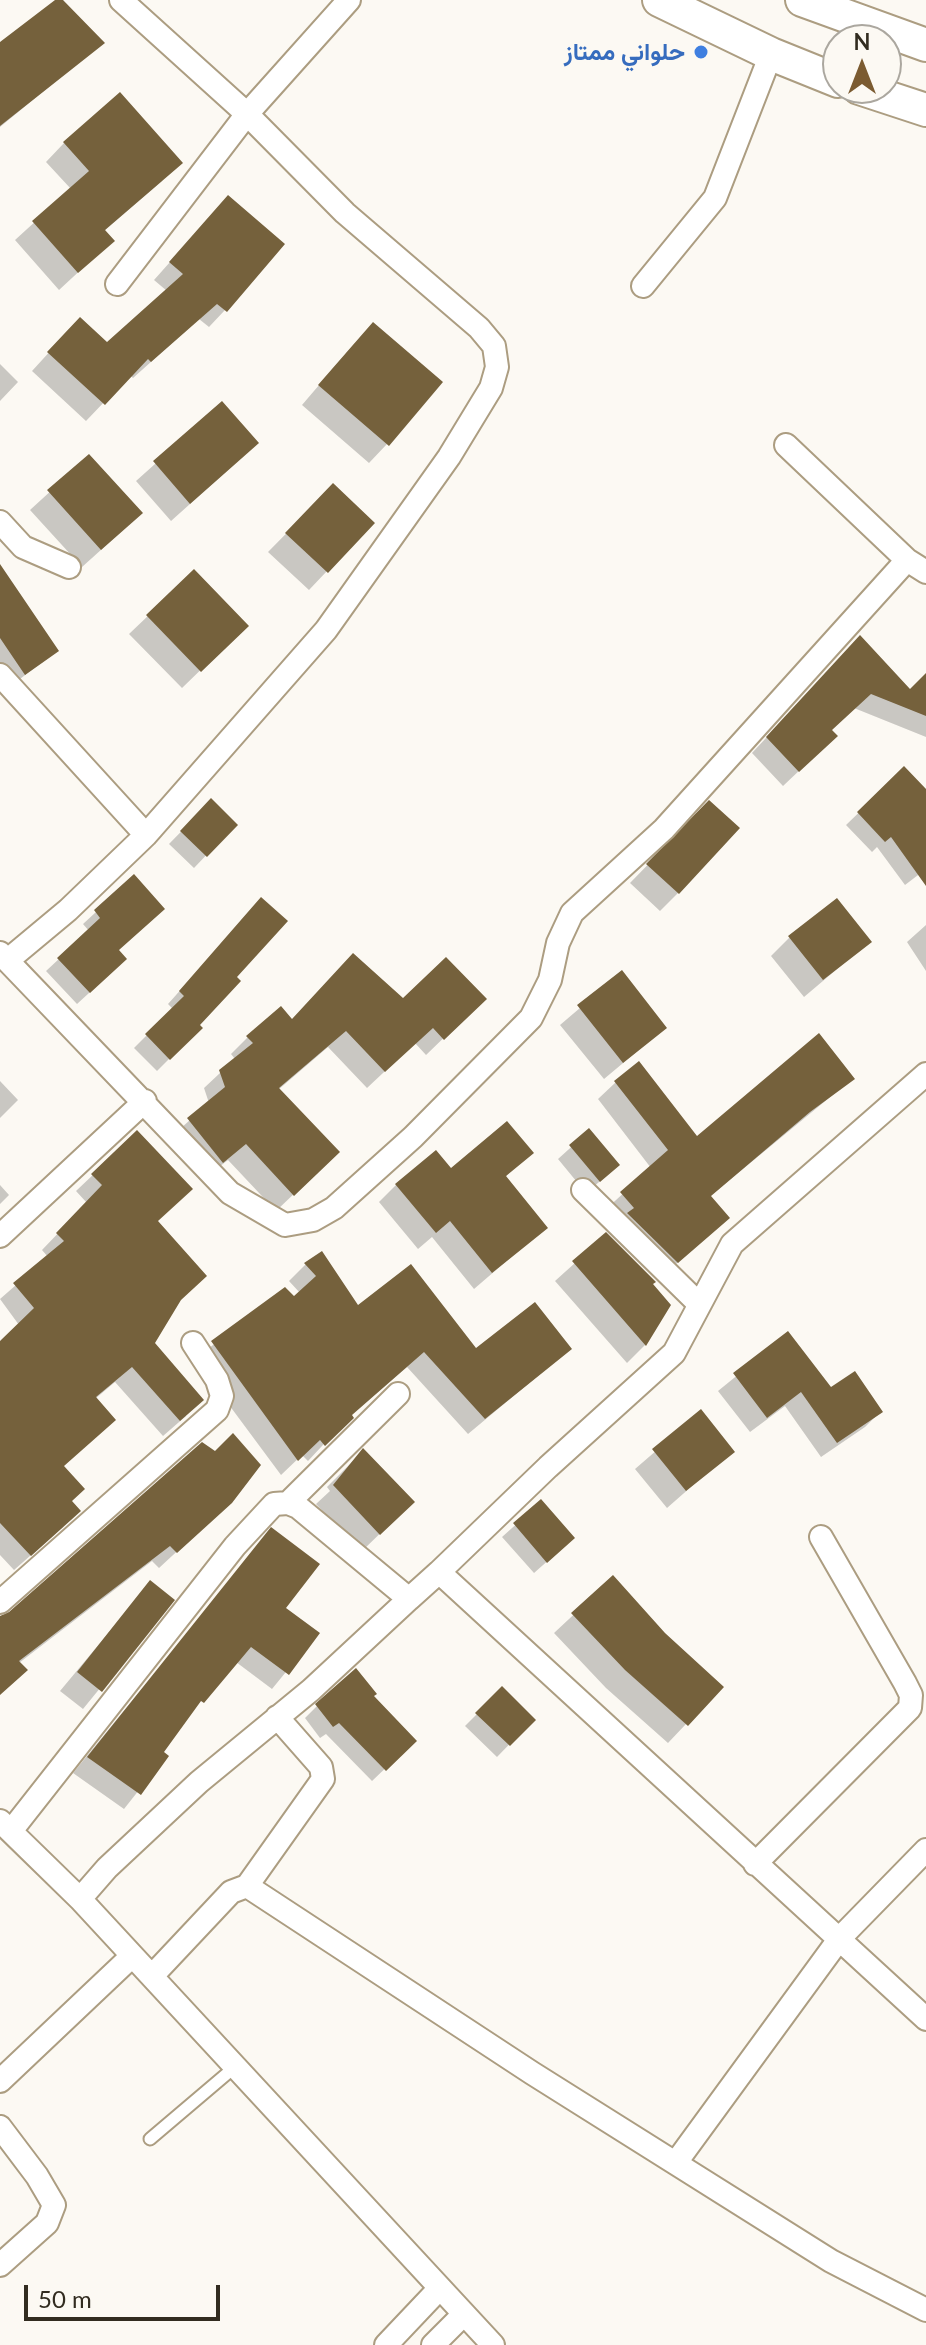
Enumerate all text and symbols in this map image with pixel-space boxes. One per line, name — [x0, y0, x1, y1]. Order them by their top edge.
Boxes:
north arrow — [822, 24, 902, 104]
text: N — [854, 28, 870, 55]
place label: حلواني ممتاز — [564, 38, 685, 66]
marker: حلواني ممتاز — [692, 43, 710, 61]
scale bar — [28, 2269, 224, 2319]
text: 50 m — [38, 2284, 92, 2313]

